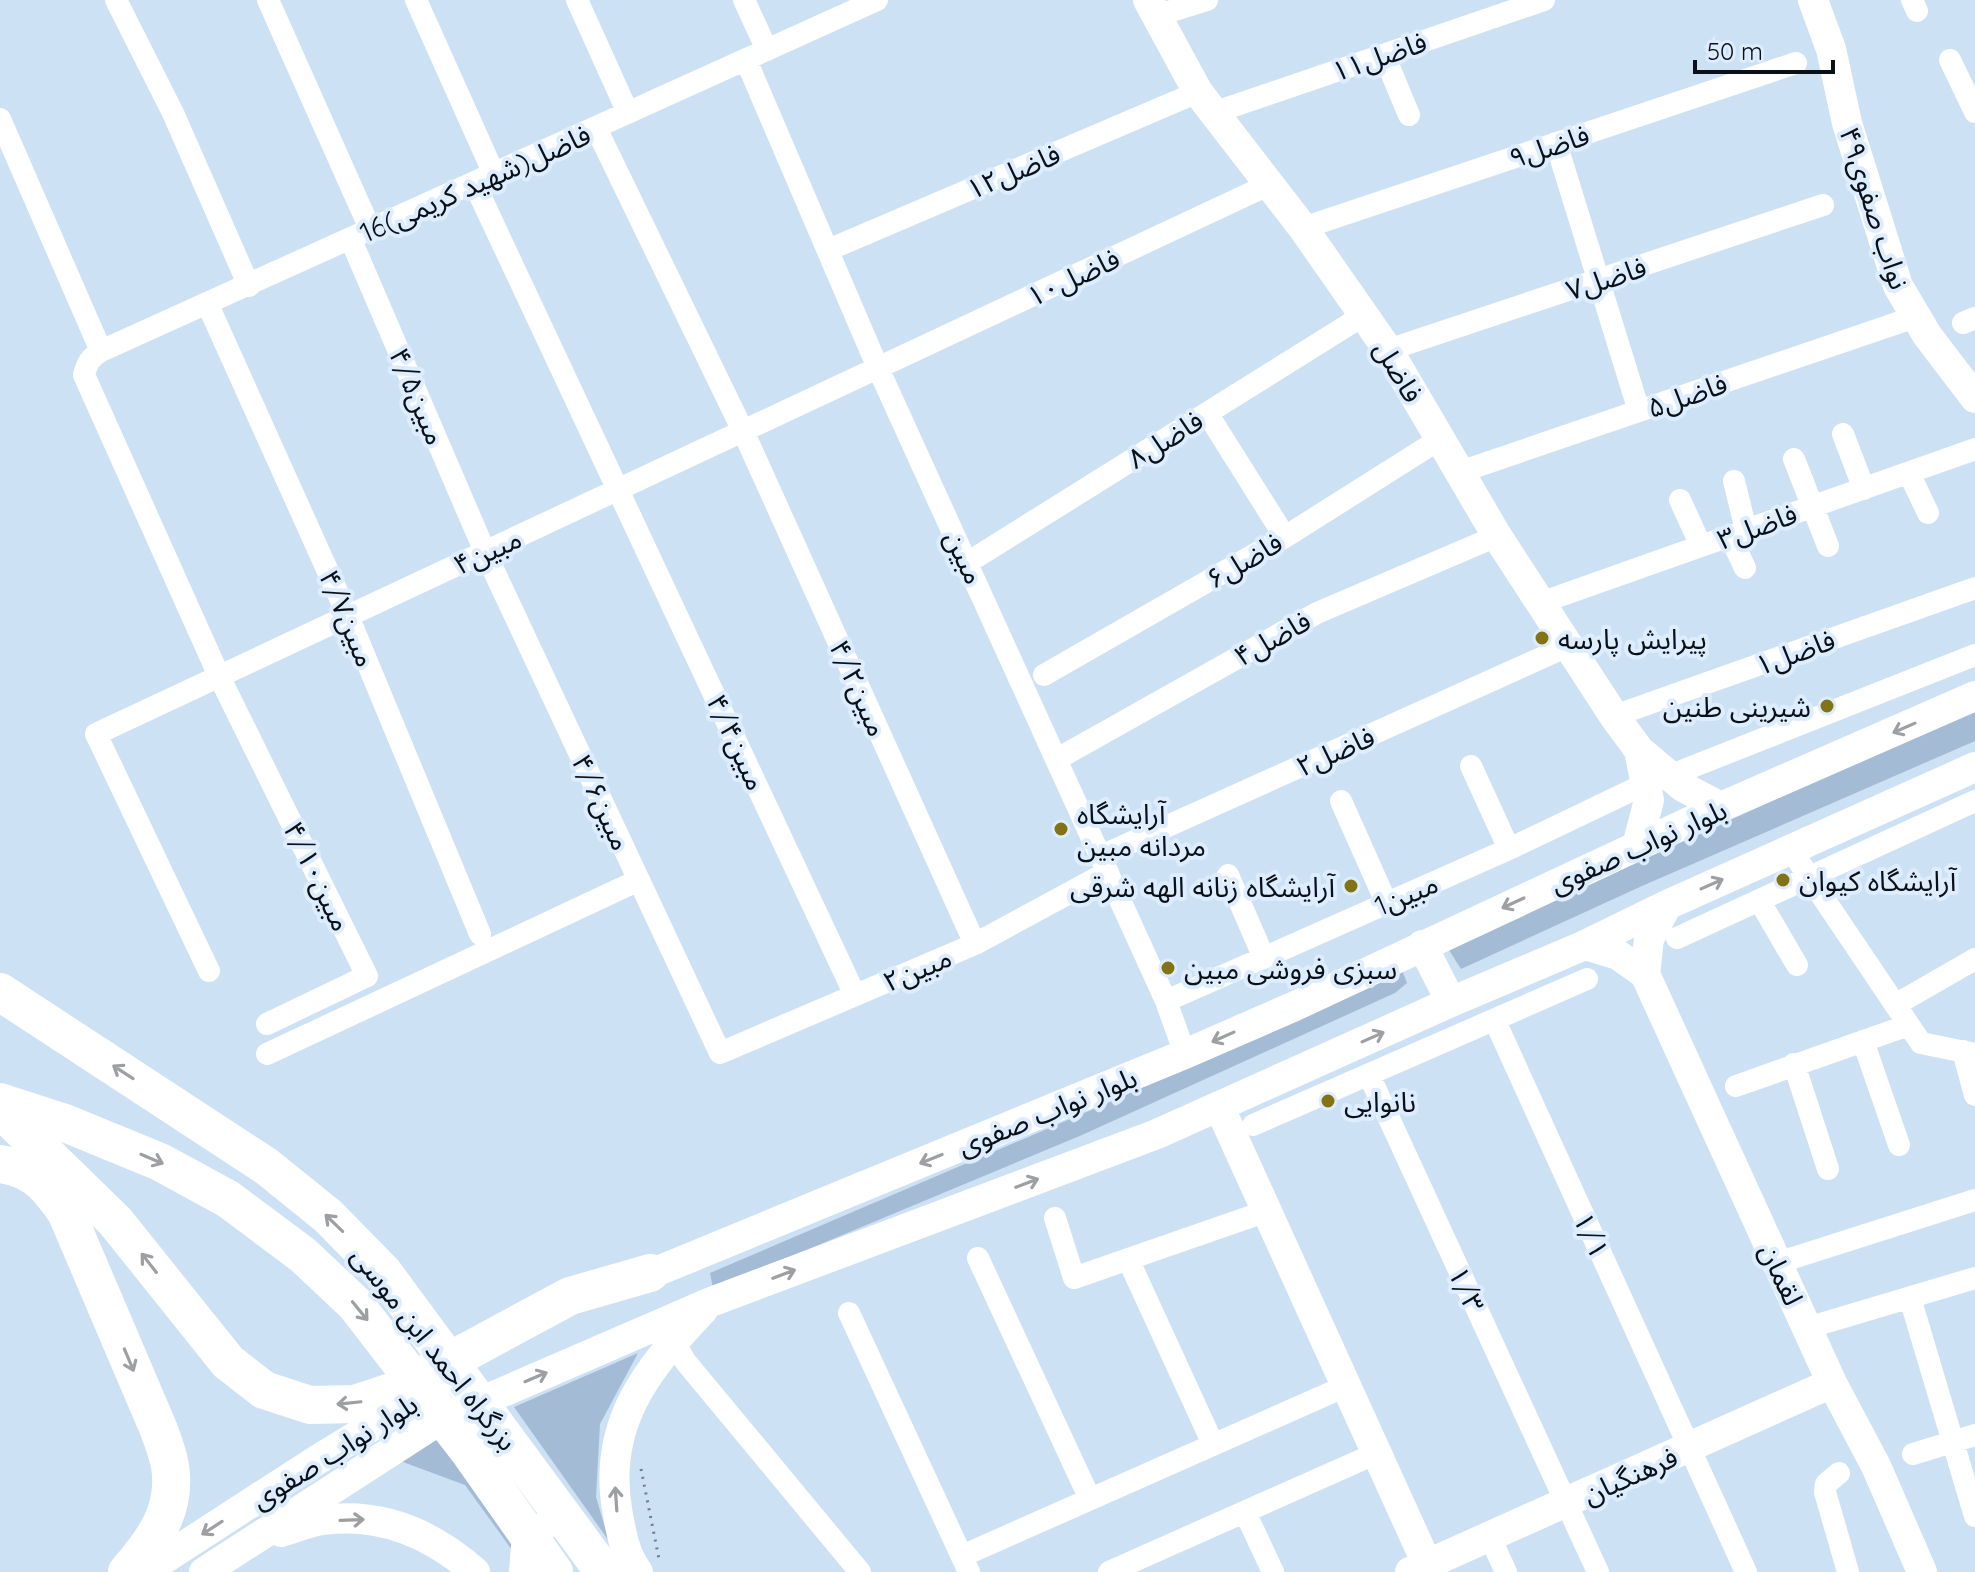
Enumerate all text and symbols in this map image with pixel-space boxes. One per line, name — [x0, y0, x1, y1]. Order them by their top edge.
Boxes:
street label: ۱۱فاضل — [1327, 23, 1431, 89]
scale bar — [1695, 24, 1833, 74]
text: 50 m — [1707, 36, 1763, 66]
street label: 16فاضل(شهید کریمی) — [354, 116, 596, 250]
street label: ۹فاضل — [1504, 117, 1594, 175]
street label: ۴۹نواب صفوی — [1832, 122, 1918, 294]
street label: ۱۲فاضل — [961, 136, 1065, 206]
street label: ۱۰فاضل — [1021, 240, 1125, 314]
street label: ۷فاضل — [1561, 249, 1651, 307]
street label: فاضل — [1367, 334, 1431, 408]
street label: ۴/۵مبین — [382, 342, 454, 450]
street label: ۵فاضل — [1642, 365, 1732, 425]
street label: ۸فاضل — [1121, 402, 1209, 476]
street label: ۳فاضل — [1712, 495, 1802, 557]
street label: ۴مبین — [447, 520, 527, 582]
street label: ۶فاضل — [1200, 524, 1288, 596]
street label: مبین — [937, 525, 993, 589]
street label: ۴/۷مبین — [312, 564, 384, 672]
street label: ۴فاضل — [1227, 603, 1317, 673]
place label: پیرایش پارسه — [1558, 621, 1707, 657]
street label: ۱فاضل — [1750, 621, 1840, 683]
marker: پیرایش پارسه — [1533, 629, 1551, 647]
street label: ۴/۲مبین — [822, 634, 896, 742]
street label: ۴/۴مبین — [700, 688, 774, 796]
place label: شیرینی طنین — [1663, 689, 1811, 724]
marker: شیرینی طنین — [1818, 697, 1836, 715]
street label: ۲فاضل — [1290, 718, 1380, 784]
one-way arrow — [1892, 721, 1916, 736]
street label: ۴/۶مبین — [565, 748, 639, 856]
street label: بلوار نواب صفوی — [1544, 791, 1732, 901]
place label: آرایشگاه مردانه مبین — [1077, 796, 1206, 863]
street label: ۴/۱۰مبین — [276, 815, 360, 937]
marker: آرایشگاه مردانه مبین — [1052, 820, 1070, 838]
place label: آرایشگاه کیوان — [1799, 863, 1958, 898]
street label: 1مبین — [1369, 865, 1443, 923]
place label: آرایشگاه زنانه الهه شرقی — [1070, 869, 1337, 904]
marker: آرایشگاه کیوان — [1774, 871, 1792, 889]
one-way arrow — [1699, 876, 1724, 891]
marker: آرایشگاه زنانه الهه شرقی — [1342, 877, 1360, 895]
one-way arrow — [1501, 896, 1526, 911]
street label: ۲مبین — [877, 939, 957, 999]
place label: سبزی فروشی مبین — [1184, 951, 1397, 986]
marker: سبزی فروشی مبین — [1159, 959, 1177, 977]
one-way arrow — [1361, 1029, 1385, 1044]
one-way arrow — [1211, 1031, 1236, 1046]
street label: بلوار نواب صفوی — [952, 1059, 1142, 1163]
one-way arrow — [112, 1064, 134, 1080]
place label: نانوایی — [1344, 1084, 1416, 1119]
marker: نانوایی — [1319, 1092, 1337, 1110]
one-way arrow — [139, 1152, 164, 1167]
one-way arrow — [919, 1152, 944, 1167]
one-way arrow — [1014, 1175, 1039, 1189]
street label: ۱/۱ — [1566, 1206, 1618, 1264]
one-way arrow — [324, 1213, 344, 1232]
street label: لقمان — [1752, 1237, 1812, 1311]
street label: بزرگراه احمد ابن موسی — [344, 1239, 526, 1457]
one-way arrow — [140, 1253, 158, 1274]
street label: ۱/۳ — [1441, 1260, 1493, 1318]
one-way arrow — [771, 1266, 796, 1280]
one-way arrow — [351, 1300, 369, 1321]
one-way arrow — [123, 1347, 138, 1371]
one-way arrow — [523, 1369, 548, 1384]
street label: بلوار نواب صفوی — [244, 1386, 424, 1516]
one-way arrow — [336, 1395, 363, 1410]
street label: فرهنگیان — [1577, 1439, 1683, 1511]
one-way arrow — [608, 1486, 623, 1513]
one-way arrow — [338, 1512, 365, 1527]
one-way arrow — [201, 1520, 223, 1537]

